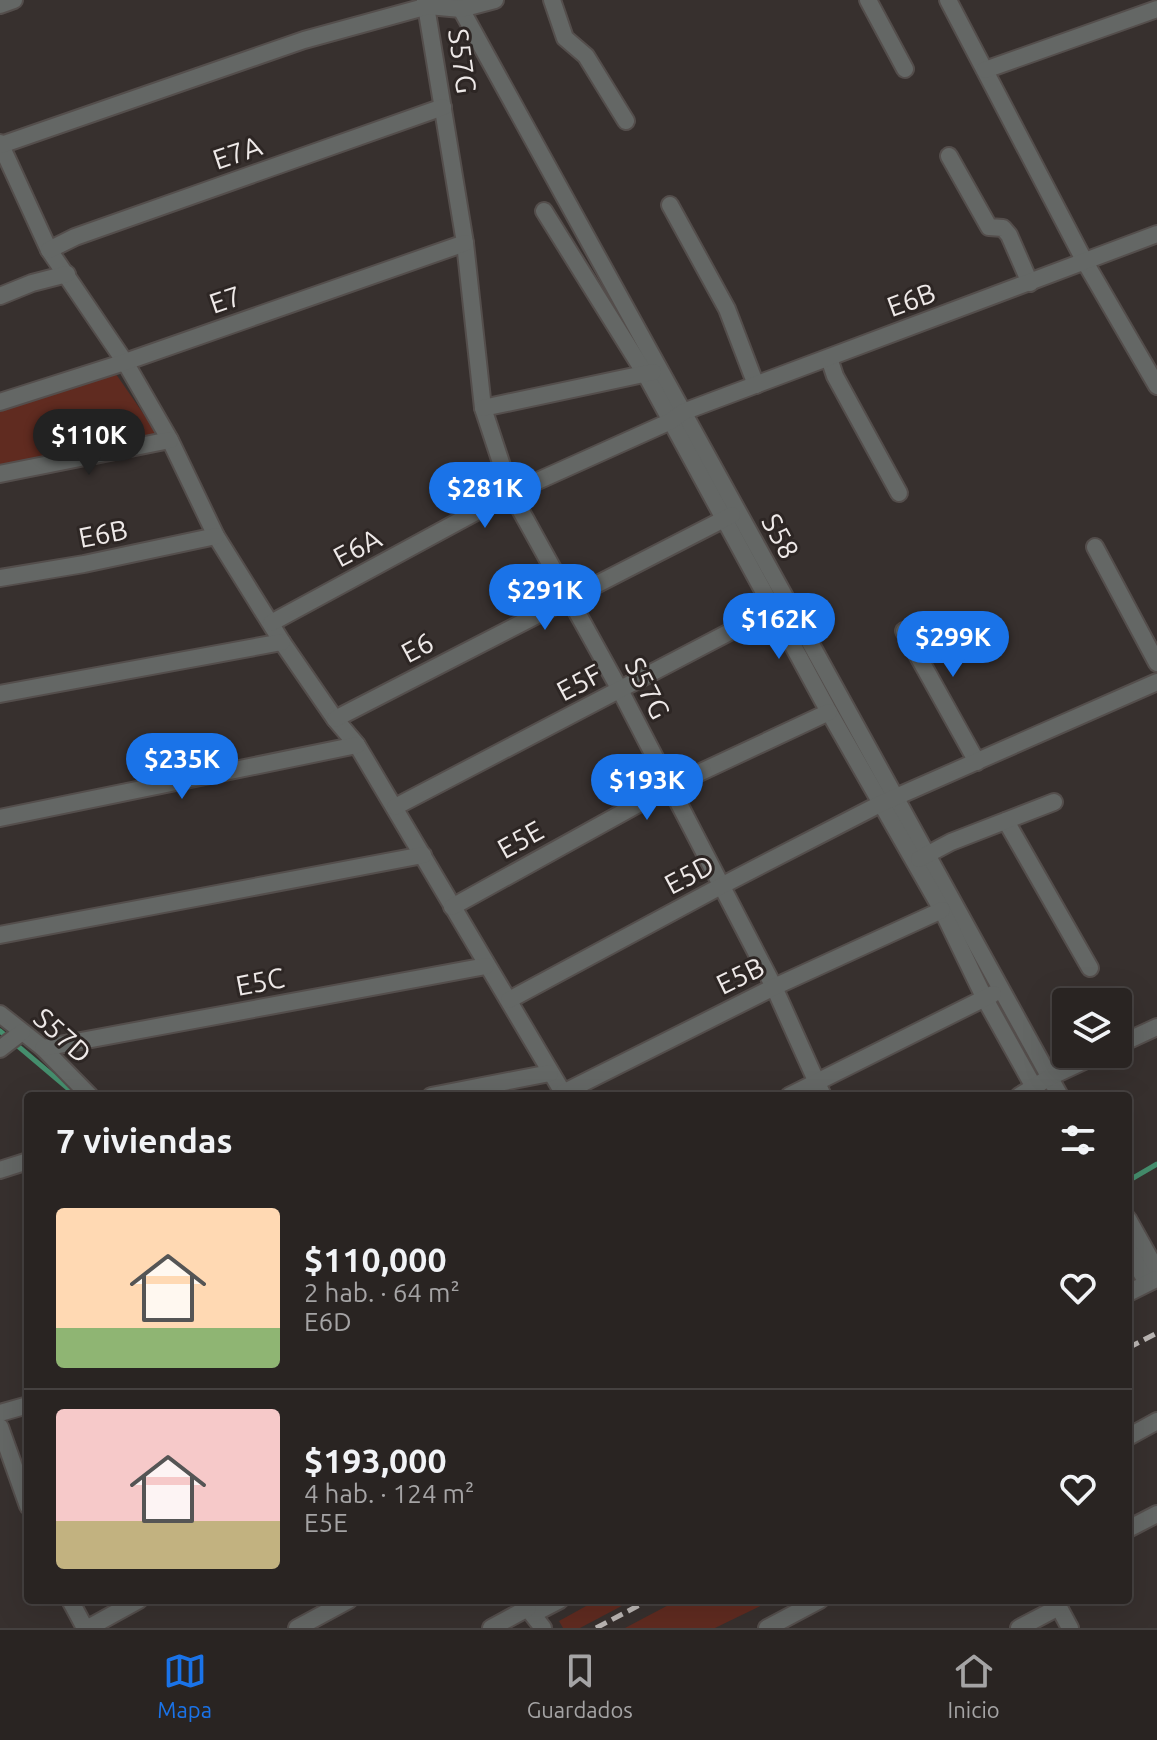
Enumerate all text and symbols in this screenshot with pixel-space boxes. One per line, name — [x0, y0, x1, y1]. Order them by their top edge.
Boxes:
street label: S57G — [443, 27, 483, 95]
street label: E7A — [208, 129, 266, 175]
street label: E6B — [883, 276, 939, 322]
street label: E7 — [205, 279, 245, 319]
pin: $110K — [33, 409, 145, 477]
text: $110K — [51, 420, 127, 449]
pin: $281K — [429, 462, 541, 530]
text: $281K — [447, 473, 523, 502]
street label: S58 — [756, 508, 806, 564]
street label: E6B — [76, 513, 130, 553]
street label: E6A — [328, 522, 386, 572]
pin: $291K — [489, 564, 601, 632]
text: $291K — [507, 575, 583, 604]
pin: $162K — [723, 593, 835, 661]
text: $162K — [741, 604, 817, 633]
pin: $299K — [897, 611, 1009, 679]
text: $299K — [915, 622, 991, 651]
street label: E6 — [396, 626, 438, 668]
street label: S57G — [619, 652, 677, 724]
street label: E5F — [551, 657, 607, 707]
pin: $235K — [126, 733, 238, 801]
text: $235K — [144, 744, 220, 773]
pin: $193K — [591, 754, 703, 822]
text: $193K — [609, 765, 685, 794]
street label: E5E — [492, 814, 548, 864]
street label: E5D — [659, 848, 719, 900]
street label: E5B — [711, 950, 769, 1000]
street label: E5C — [233, 961, 287, 1001]
map controls — [1052, 988, 1132, 1068]
button: layers — [1052, 988, 1132, 1068]
street label: S57D — [28, 1001, 98, 1069]
icon: filters — [1056, 1118, 1100, 1162]
text: 7 viviendas — [56, 1121, 232, 1159]
icon: home — [120, 1240, 216, 1336]
text: $110,000 — [304, 1240, 447, 1278]
icon: heart — [1056, 1266, 1100, 1310]
text: 2 hab. · 64 m² — [304, 1278, 460, 1307]
text: E6D — [304, 1307, 352, 1336]
icon: home — [120, 1441, 216, 1537]
text: $193,000 — [304, 1441, 447, 1479]
icon: heart — [1056, 1467, 1100, 1511]
text: 4 hab. · 124 m² — [304, 1479, 474, 1508]
text: E5E — [304, 1508, 348, 1537]
tab: Mapa — [157, 1649, 212, 1722]
tab: Guardados — [527, 1649, 633, 1722]
tab: Inicio — [948, 1649, 1000, 1722]

